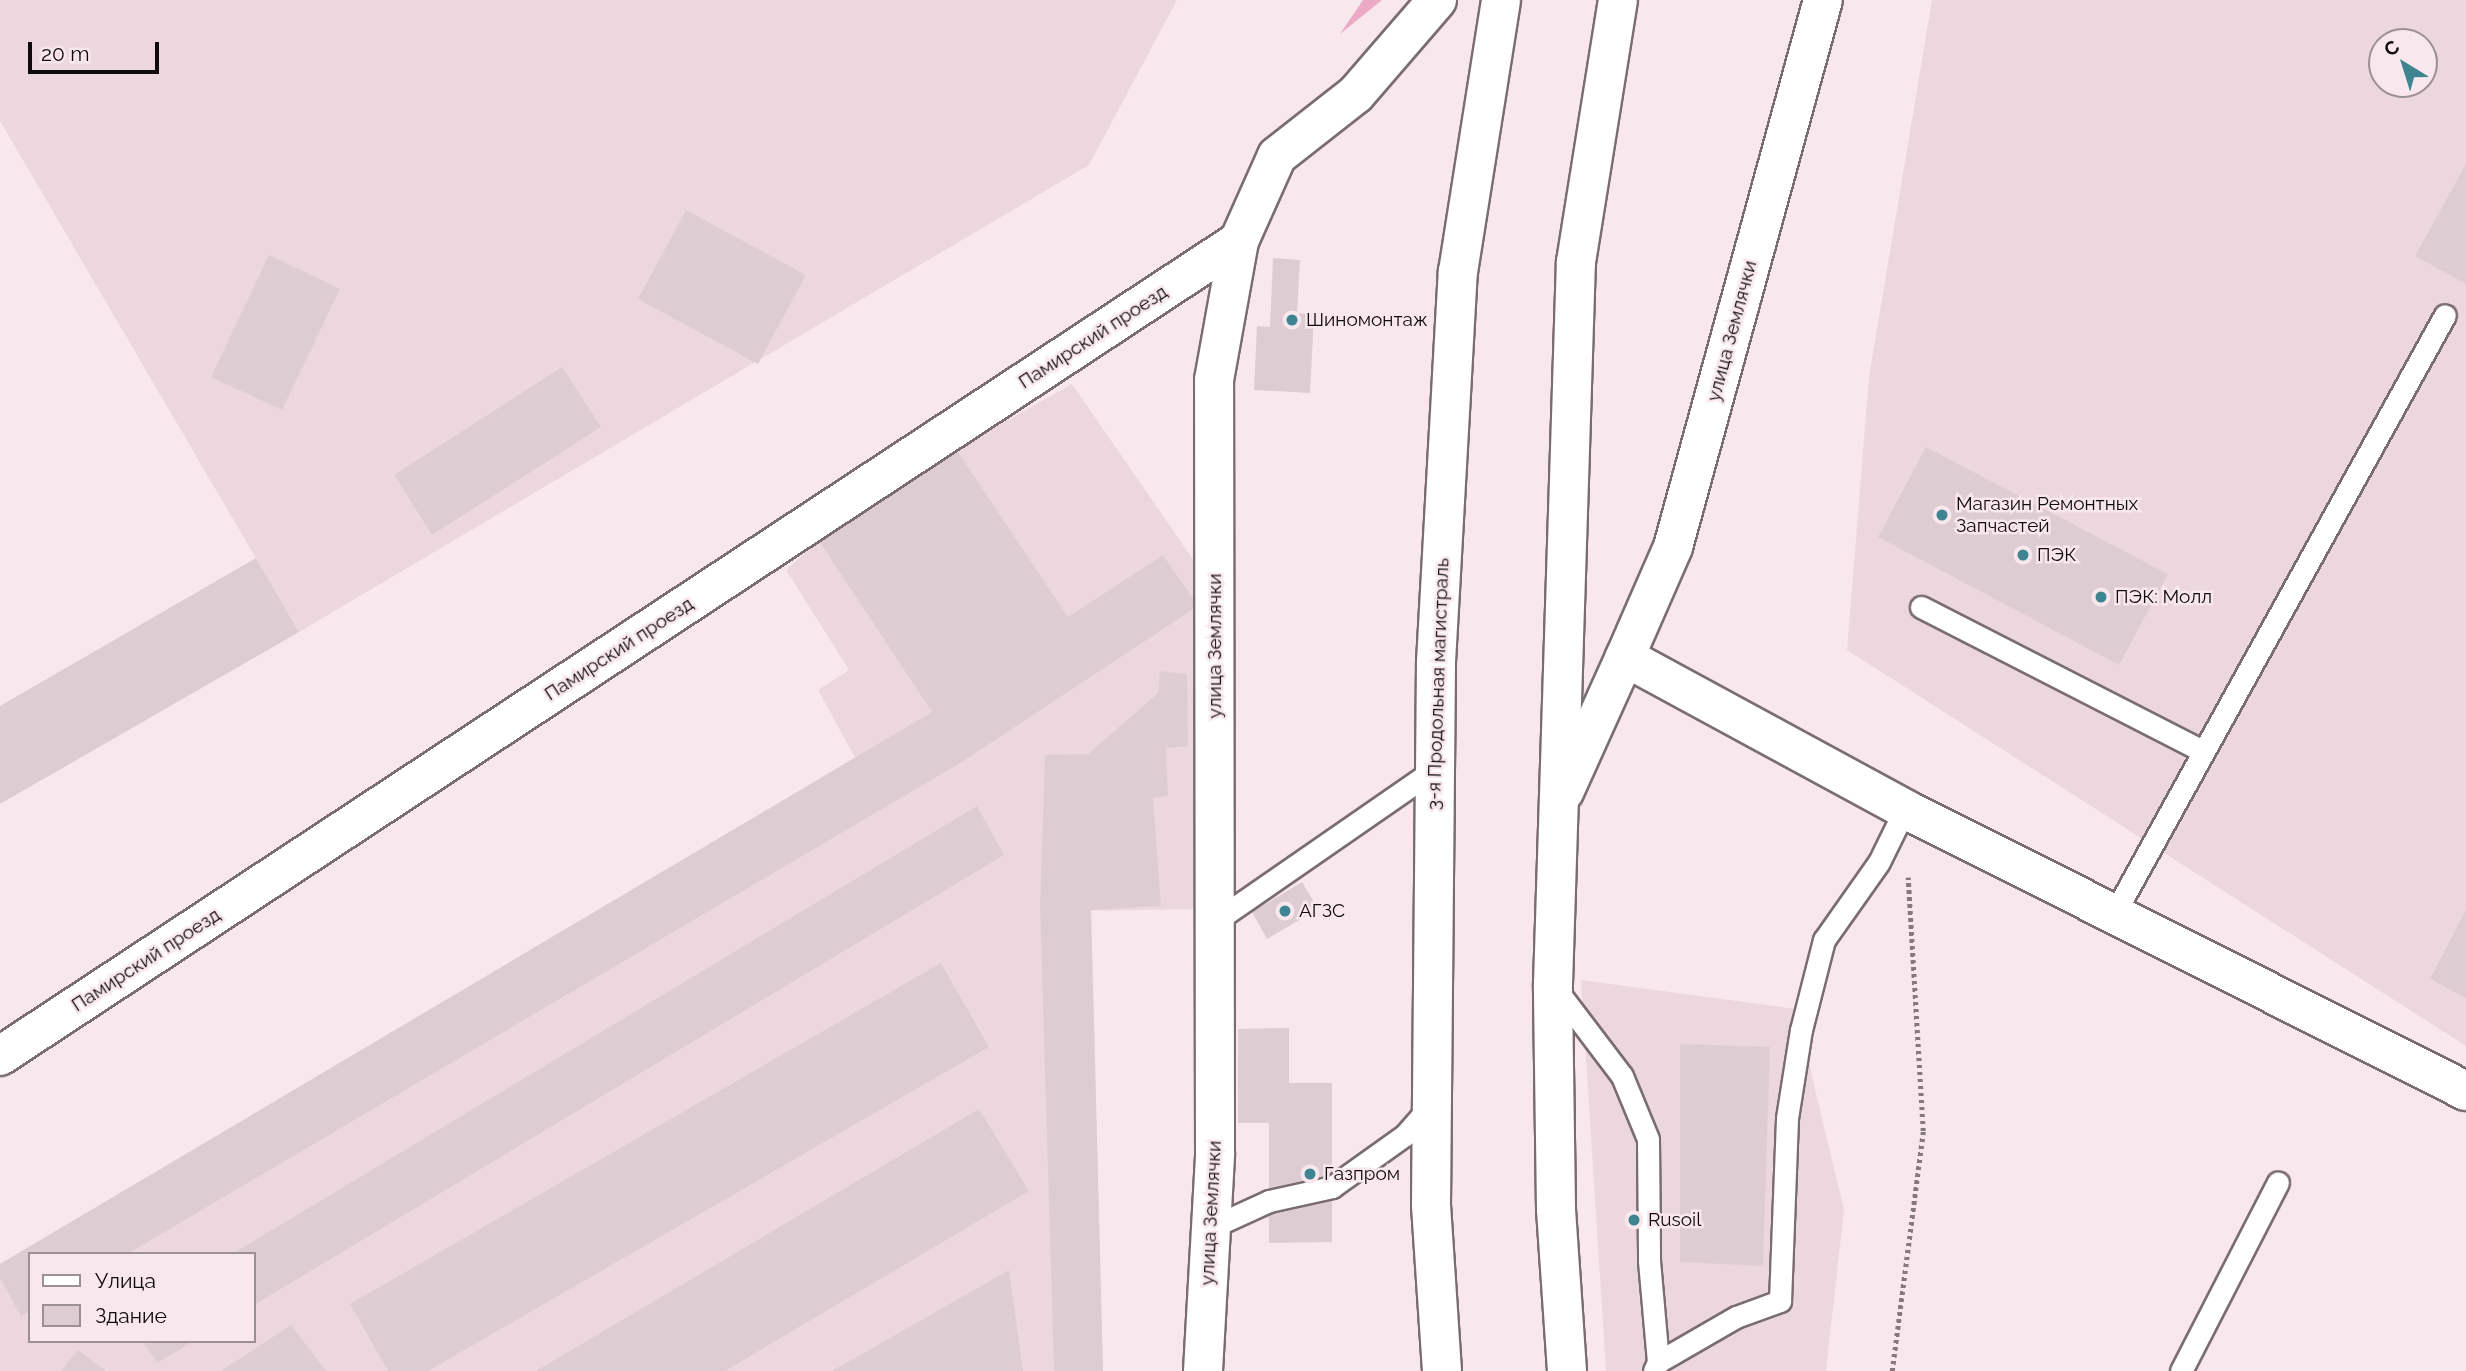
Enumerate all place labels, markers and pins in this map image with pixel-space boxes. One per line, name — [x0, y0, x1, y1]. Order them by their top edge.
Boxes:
place label: Шиномонтаж — [1306, 309, 1428, 331]
marker: Шиномонтаж — [1284, 312, 1300, 328]
place label: Магазин Ремонтных Запчастей — [1956, 493, 2138, 537]
marker: Магазин Ремонтных Запчастей — [1934, 507, 1950, 523]
place label: ПЭК — [2037, 544, 2076, 566]
marker: ПЭК — [2015, 547, 2031, 563]
place label: ПЭК: Молл — [2115, 586, 2212, 608]
marker: ПЭК: Молл — [2093, 589, 2109, 605]
place label: АГЗС — [1299, 900, 1345, 922]
marker: АГЗС — [1277, 903, 1293, 919]
place label: Газпром — [1324, 1163, 1400, 1185]
marker: Газпром — [1302, 1166, 1318, 1182]
place label: Rusoil — [1648, 1209, 1701, 1231]
marker: Rusoil — [1626, 1212, 1642, 1228]

